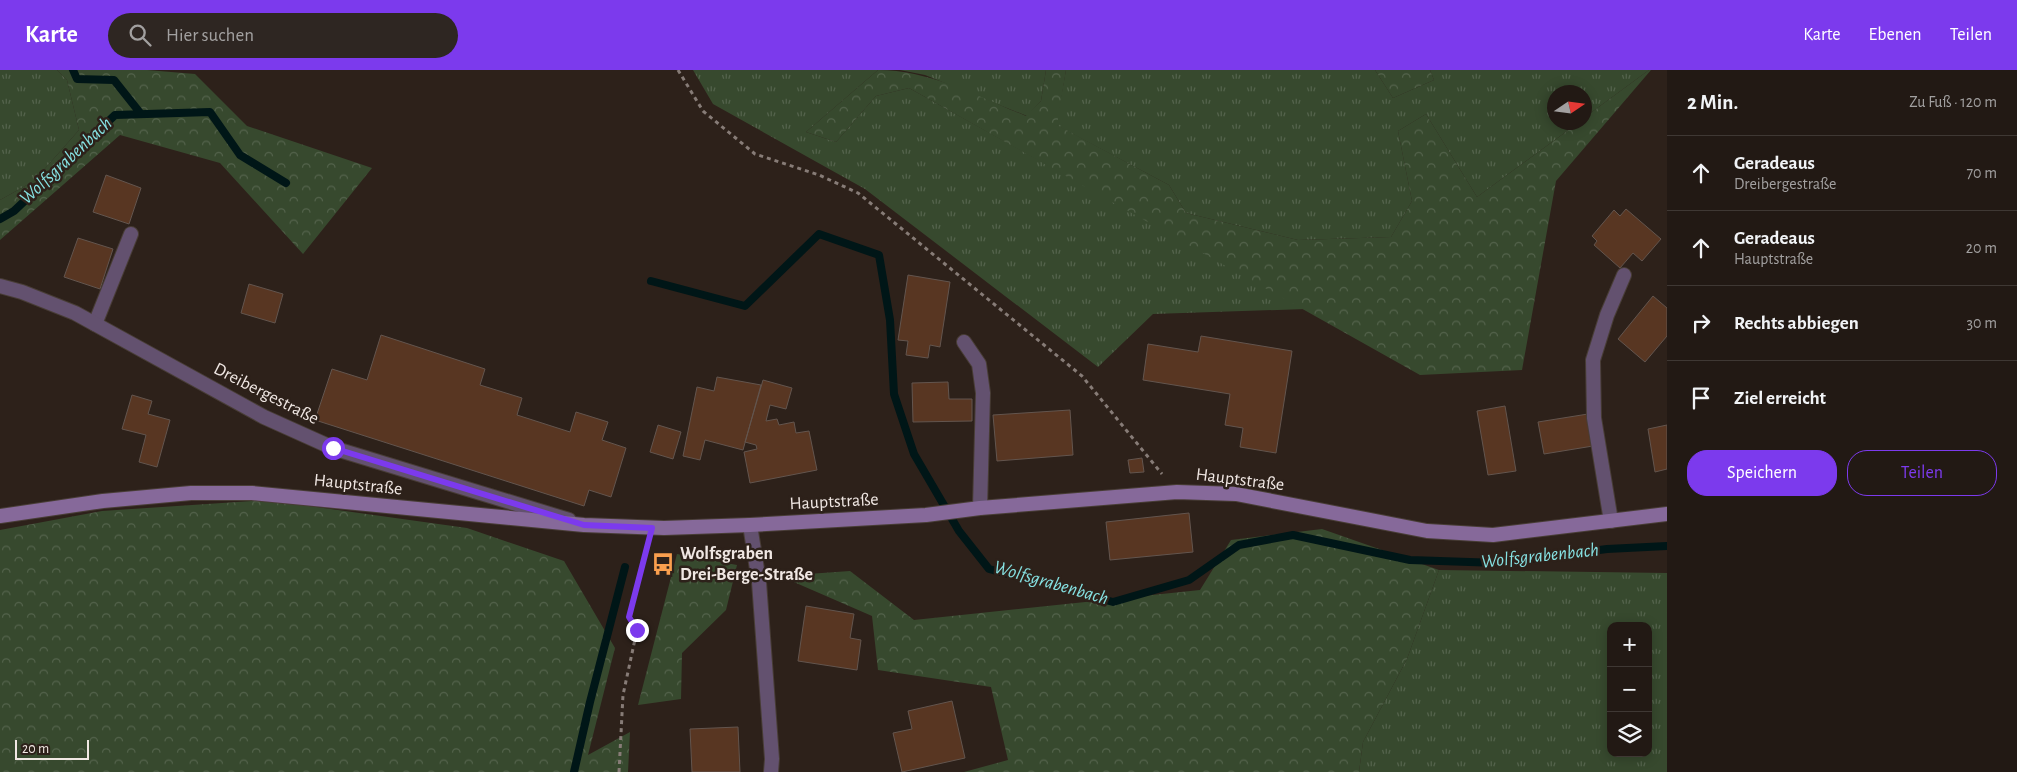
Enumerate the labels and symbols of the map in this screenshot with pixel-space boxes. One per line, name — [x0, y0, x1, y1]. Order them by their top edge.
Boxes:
north arrow — [1547, 85, 1592, 130]
water label: Wolfsgrabenbach — [16, 114, 116, 208]
street label: Dreibergestraße — [211, 360, 321, 428]
route start — [322, 437, 345, 460]
street label: Hauptstraße — [1195, 466, 1285, 494]
street label: Hauptstraße — [313, 471, 403, 499]
street label: Hauptstraße — [789, 491, 879, 513]
water label: Wolfsgrabenbach — [1480, 540, 1600, 572]
place label: Wolfsgraben Drei-Berge-Straße — [680, 545, 813, 584]
bus stop icon: Wolfsgraben Drei-Berge-Straße — [650, 551, 676, 577]
water label: Wolfsgrabenbach — [992, 558, 1110, 608]
route end — [626, 619, 649, 642]
scale bar — [15, 737, 89, 760]

